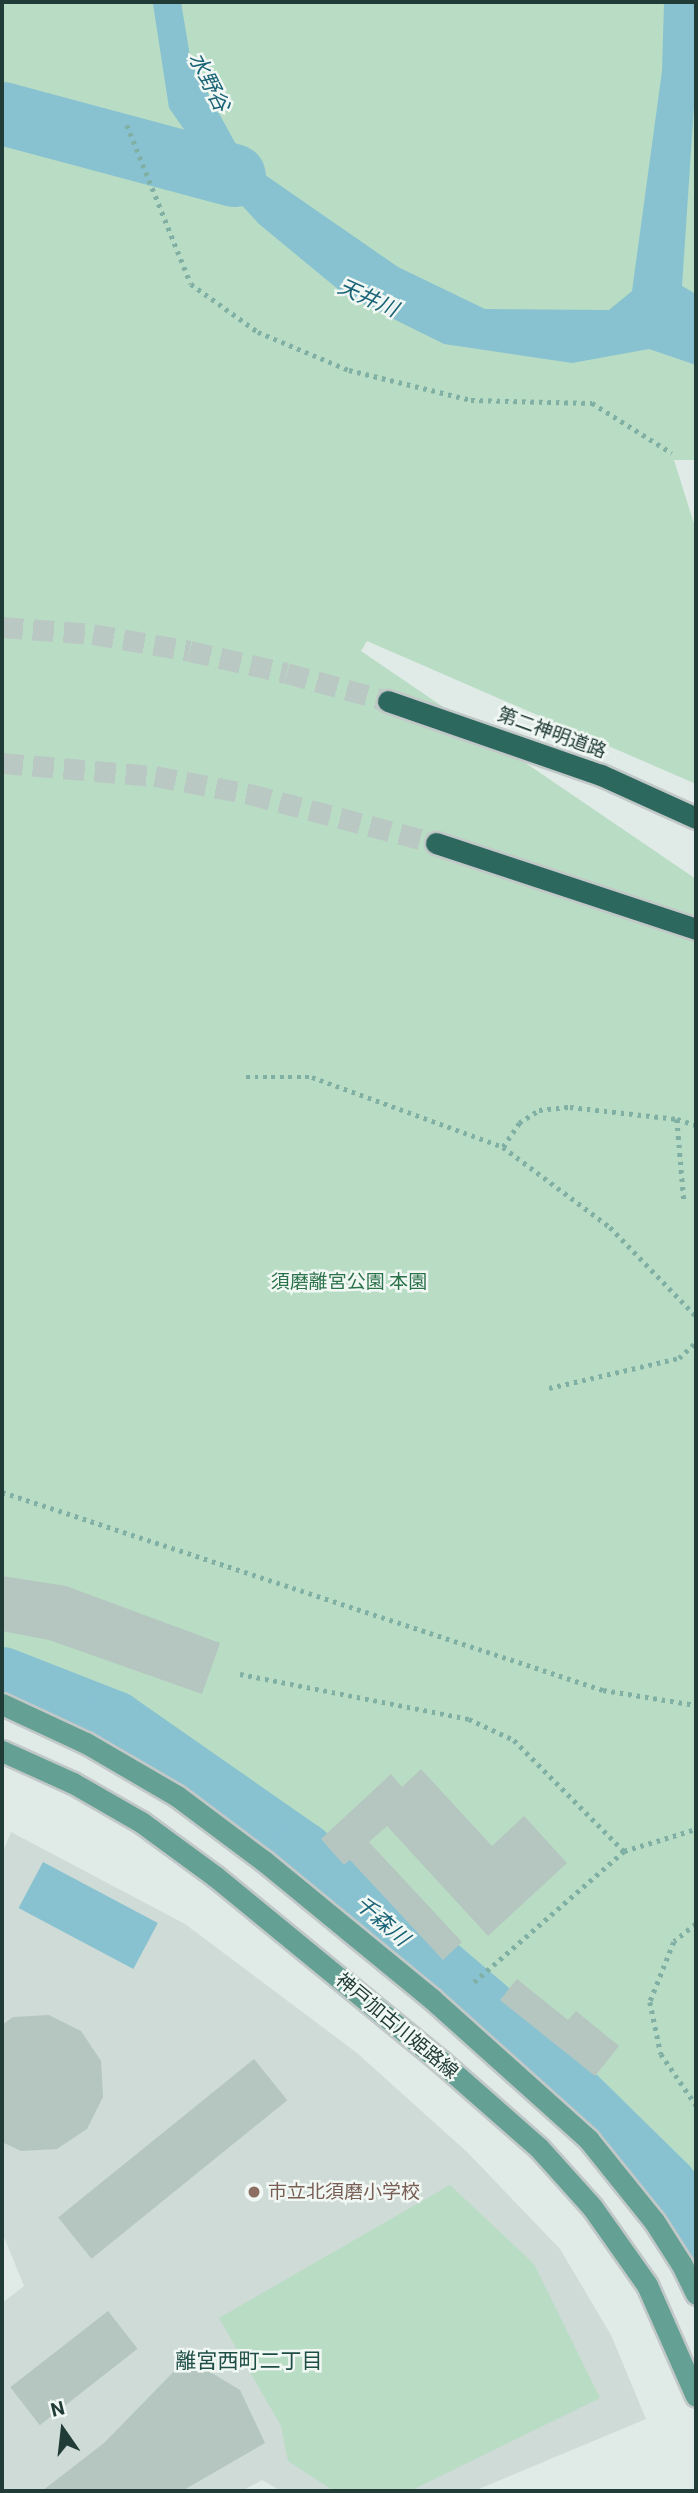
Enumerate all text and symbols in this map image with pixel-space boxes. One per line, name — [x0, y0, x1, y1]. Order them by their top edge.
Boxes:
water label: 水野谷 — [183, 48, 235, 116]
water label: 天井川 — [334, 274, 402, 322]
street label: 第二神明道路 — [495, 703, 609, 763]
park label: 須磨離宮公園 本園 — [271, 1271, 427, 1293]
water label: 千森川 — [350, 1891, 414, 1951]
street label: 神戸加古川姫路線 — [331, 1968, 463, 2084]
place label: 市立北須磨小学校 — [268, 2181, 420, 2203]
marker: 市立北須磨小学校 — [246, 2184, 262, 2200]
district label: 離宮西町二丁目 — [176, 2348, 322, 2374]
north arrow — [28, 2395, 98, 2465]
text: N — [49, 2396, 67, 2422]

